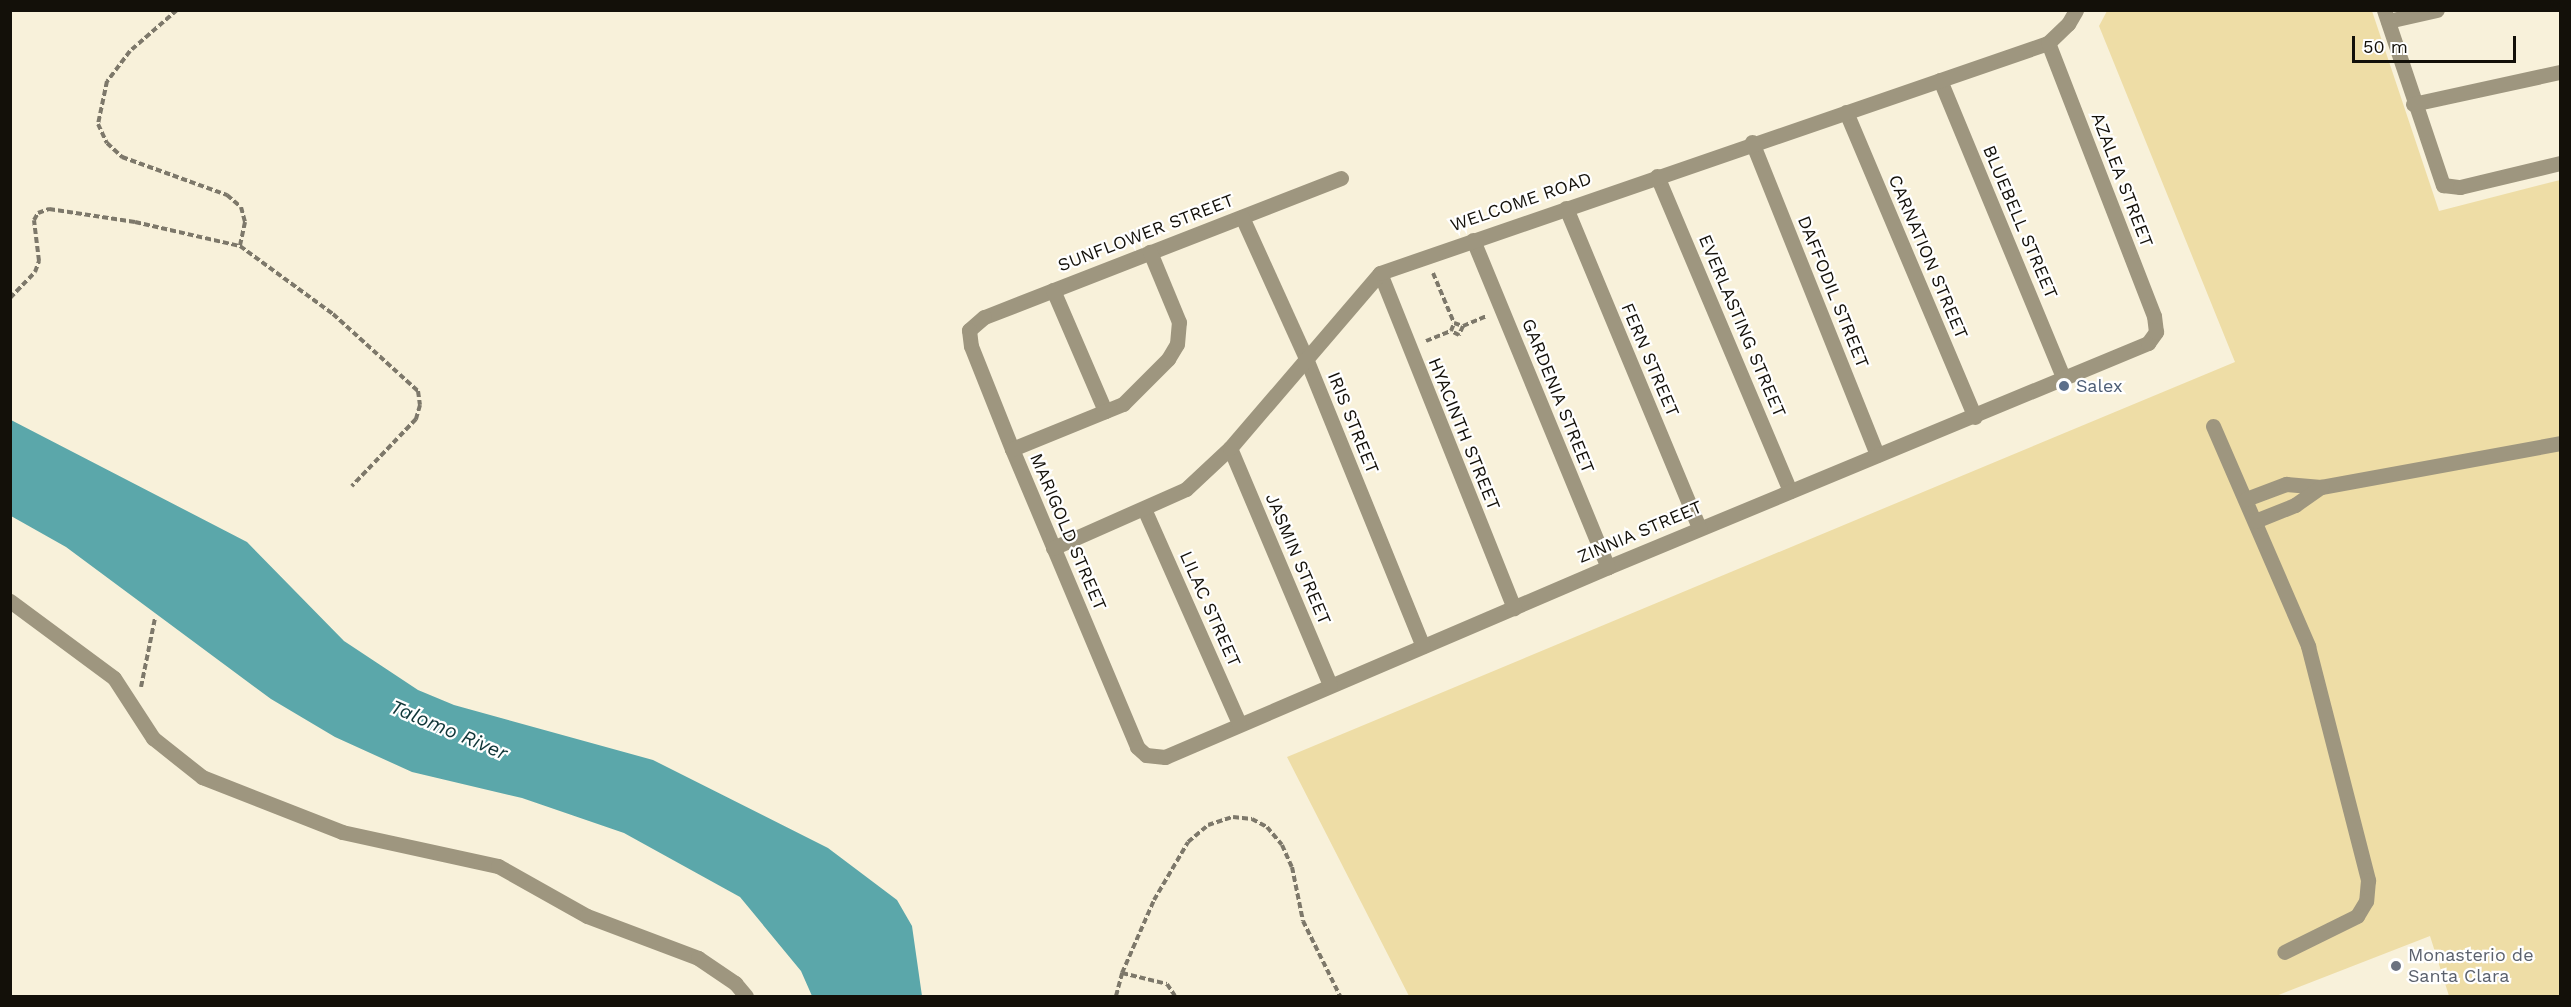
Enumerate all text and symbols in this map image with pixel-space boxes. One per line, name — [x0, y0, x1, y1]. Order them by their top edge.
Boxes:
scale bar — [2355, 24, 2518, 62]
text: 50 m — [2363, 36, 2408, 57]
street label: AZALEA STREET — [2086, 109, 2158, 251]
street label: BLUEBELL STREET — [1978, 142, 2062, 302]
street label: WELCOME ROAD — [1448, 168, 1594, 236]
street label: CARNATION STREET — [1884, 172, 1972, 342]
street label: SUNFLOWER STREET — [1055, 189, 1237, 277]
street label: DAFFODIL STREET — [1793, 213, 1873, 371]
street label: EVERLASTING STREET — [1694, 231, 1790, 421]
street label: FERN STREET — [1616, 300, 1684, 420]
street label: GARDENIA STREET — [1517, 315, 1599, 477]
street label: HYACINTH STREET — [1424, 355, 1504, 513]
street label: IRIS STREET — [1323, 369, 1383, 477]
place label: Salex — [2076, 375, 2123, 397]
marker: Salex — [2057, 379, 2071, 393]
street label: MARIGOLD STREET — [1025, 450, 1111, 614]
street label: JASMIN STREET — [1261, 490, 1335, 628]
street label: ZINNIA STREET — [1574, 496, 1706, 568]
street label: LILAC STREET — [1175, 548, 1245, 670]
water label: Talomo River — [387, 695, 511, 765]
place label: Monasterio de Santa Clara — [2408, 945, 2534, 988]
marker: Monasterio de Santa Clara — [2389, 959, 2403, 973]

